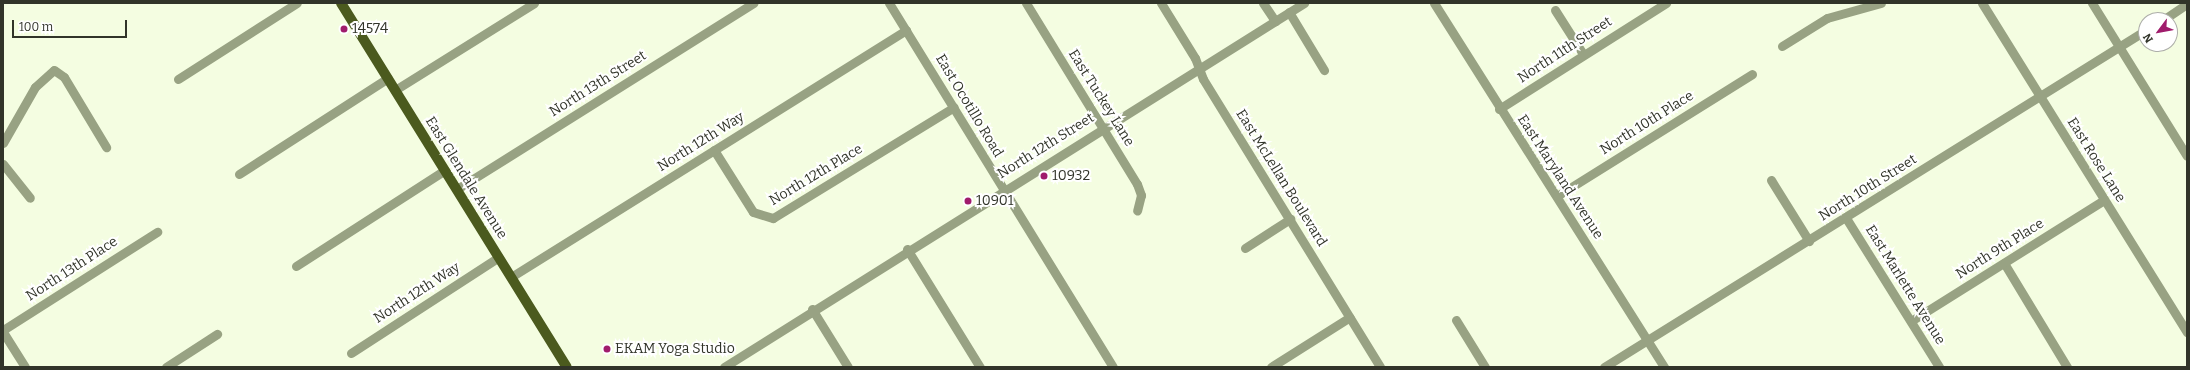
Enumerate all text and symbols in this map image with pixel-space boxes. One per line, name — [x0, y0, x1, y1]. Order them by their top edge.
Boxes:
scale bar — [14, 12, 129, 38]
north arrow — [2138, 12, 2178, 52]
street label: North 11th Street — [1515, 13, 1615, 87]
text: 100 m — [19, 20, 53, 34]
place label: 14574 — [352, 21, 388, 37]
marker: 14574 — [339, 24, 349, 34]
text: N — [2140, 31, 2156, 45]
street label: North 13th Street — [546, 47, 650, 121]
street label: East Tuckey Lane — [1064, 47, 1138, 149]
street label: East Ocotillo Road — [932, 52, 1006, 160]
street label: North 10th Place — [1597, 88, 1697, 158]
street label: East McLellan Boulevard — [1232, 106, 1330, 250]
street label: North 12th Way — [655, 109, 747, 175]
street label: North 12th Street — [995, 110, 1097, 182]
street label: East Maryland Avenue — [1514, 112, 1606, 242]
street label: East Glendale Avenue — [422, 114, 510, 242]
street label: East Rose Lane — [2063, 115, 2129, 205]
street label: North 12th Place — [766, 141, 866, 209]
street label: North 10th Street — [1816, 151, 1920, 225]
place label: 10932 — [1052, 168, 1090, 184]
marker: 10932 — [1039, 171, 1049, 181]
place label: 10901 — [976, 193, 1013, 209]
marker: 10901 — [963, 196, 973, 206]
street label: North 9th Place — [1953, 215, 2047, 283]
street label: East Marlette Avenue — [1861, 222, 1949, 348]
street label: North 13th Place — [23, 233, 121, 305]
street label: North 12th Way — [371, 259, 463, 327]
place label: EKAM Yoga Studio — [615, 341, 735, 357]
marker: EKAM Yoga Studio — [602, 344, 612, 354]

